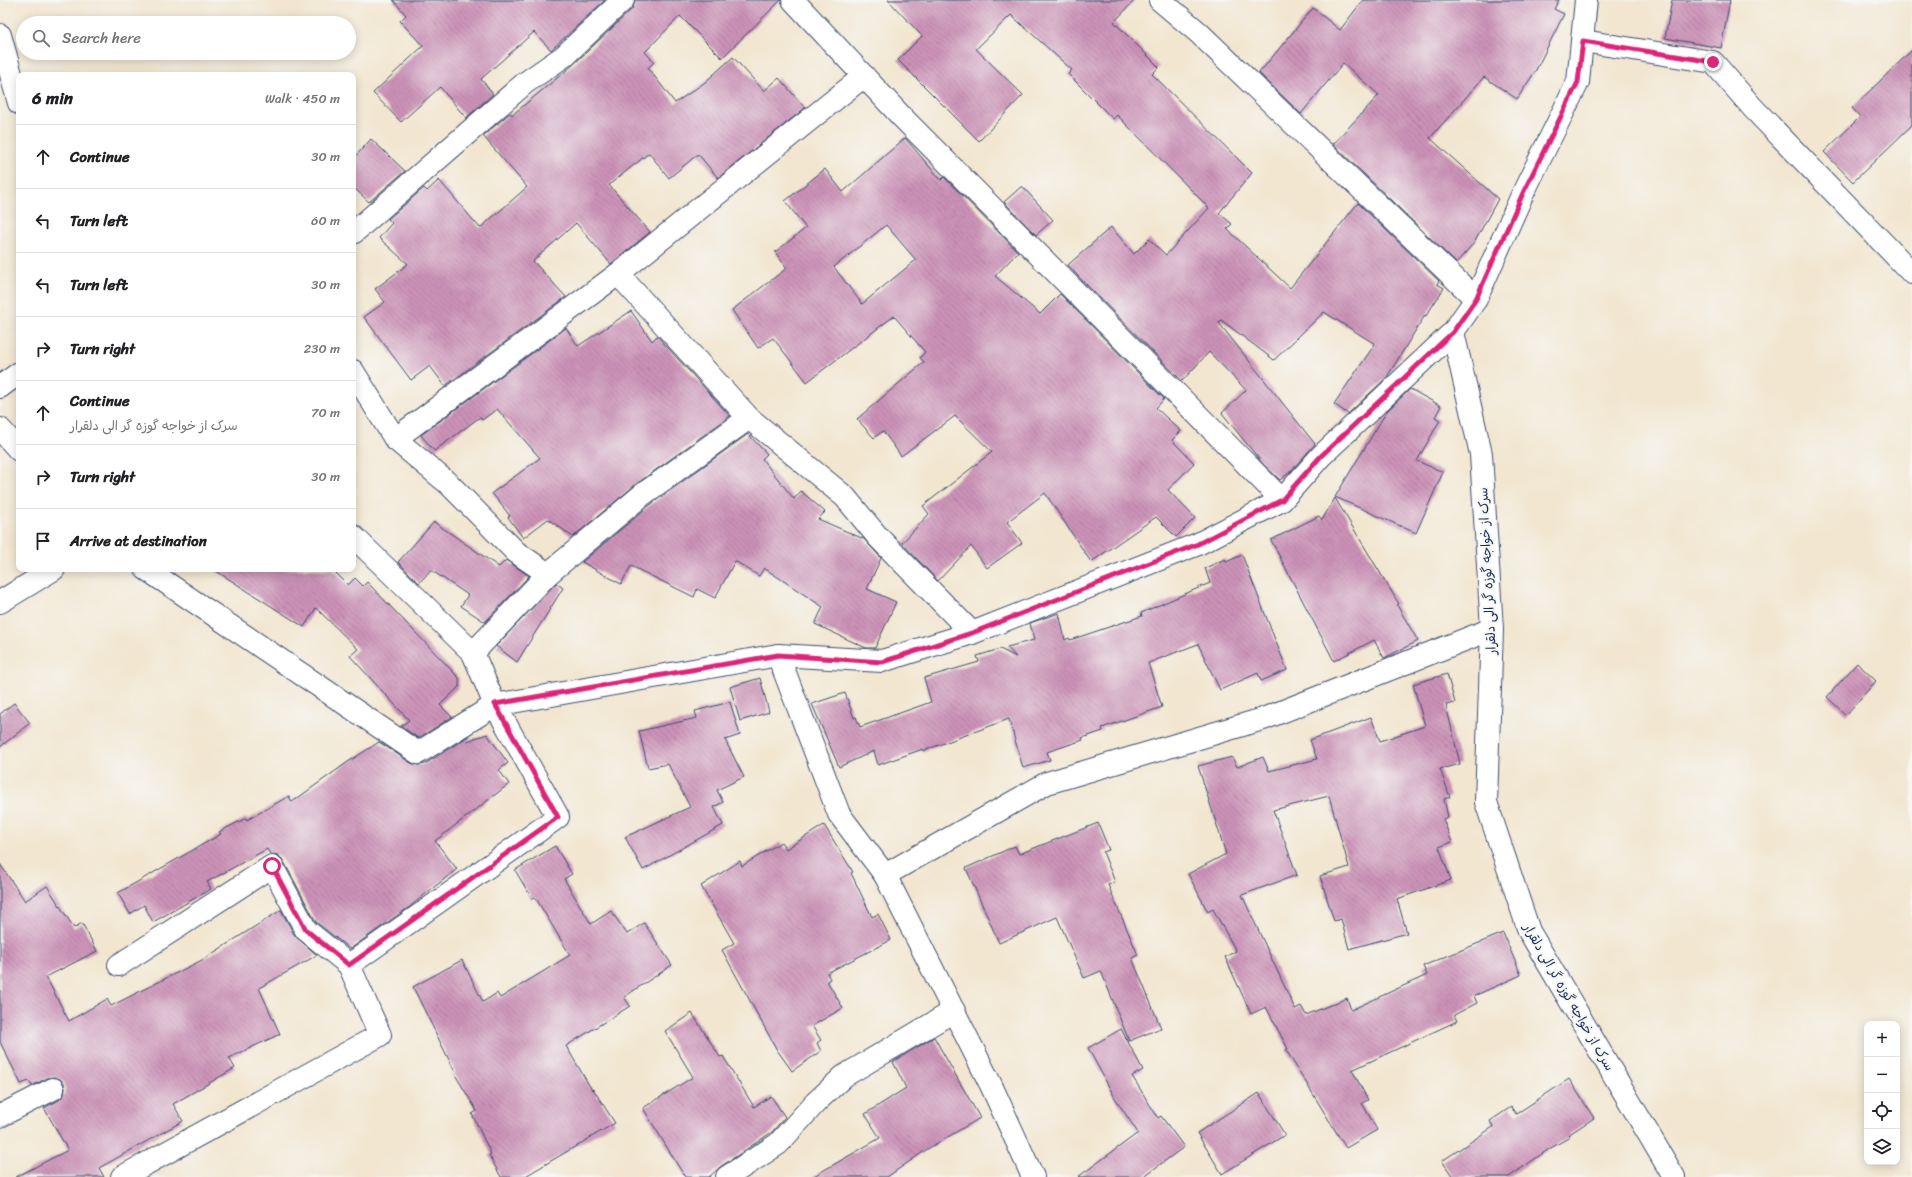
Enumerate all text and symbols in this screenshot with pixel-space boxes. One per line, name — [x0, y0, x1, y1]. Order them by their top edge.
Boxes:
search box — [16, 16, 356, 60]
text: Search here — [62, 25, 141, 51]
icon: search — [30, 27, 52, 49]
route end — [1704, 53, 1722, 71]
text: 6 min — [32, 83, 73, 113]
text: Walk · 450 m — [265, 87, 340, 110]
text: Continue — [70, 144, 130, 170]
text: 30 m — [311, 145, 340, 168]
icon: ahead — [32, 146, 54, 168]
text: Turn left — [70, 208, 128, 234]
text: 60 m — [311, 209, 340, 232]
icon: left — [32, 210, 54, 232]
text: Turn left — [70, 272, 128, 298]
text: 30 m — [311, 273, 340, 296]
icon: left — [32, 274, 54, 296]
text: Turn right — [70, 336, 135, 362]
text: 230 m — [304, 337, 340, 360]
icon: right — [32, 338, 54, 360]
text: Continue — [70, 388, 130, 414]
text: 70 m — [311, 401, 340, 424]
icon: ahead — [32, 402, 54, 424]
text: سرک از خواجه گوزه گر الی دلقرار — [70, 414, 238, 437]
text: Turn right — [70, 464, 135, 490]
text: 30 m — [311, 465, 340, 488]
icon: right — [32, 466, 54, 488]
street label: سرک از خواجه گوزه گر الی دلقرار — [1471, 487, 1503, 656]
text: Arrive at destination — [70, 528, 207, 554]
icon: arrive — [32, 530, 54, 552]
route start — [263, 857, 281, 875]
street label: سرک از خواجه گوزه گر الی دلقرار — [1517, 918, 1621, 1075]
map controls — [1864, 1021, 1900, 1165]
button: + — [1864, 1021, 1900, 1057]
button: − — [1864, 1057, 1900, 1093]
button: locate — [1864, 1093, 1900, 1129]
button: layers — [1864, 1129, 1900, 1165]

